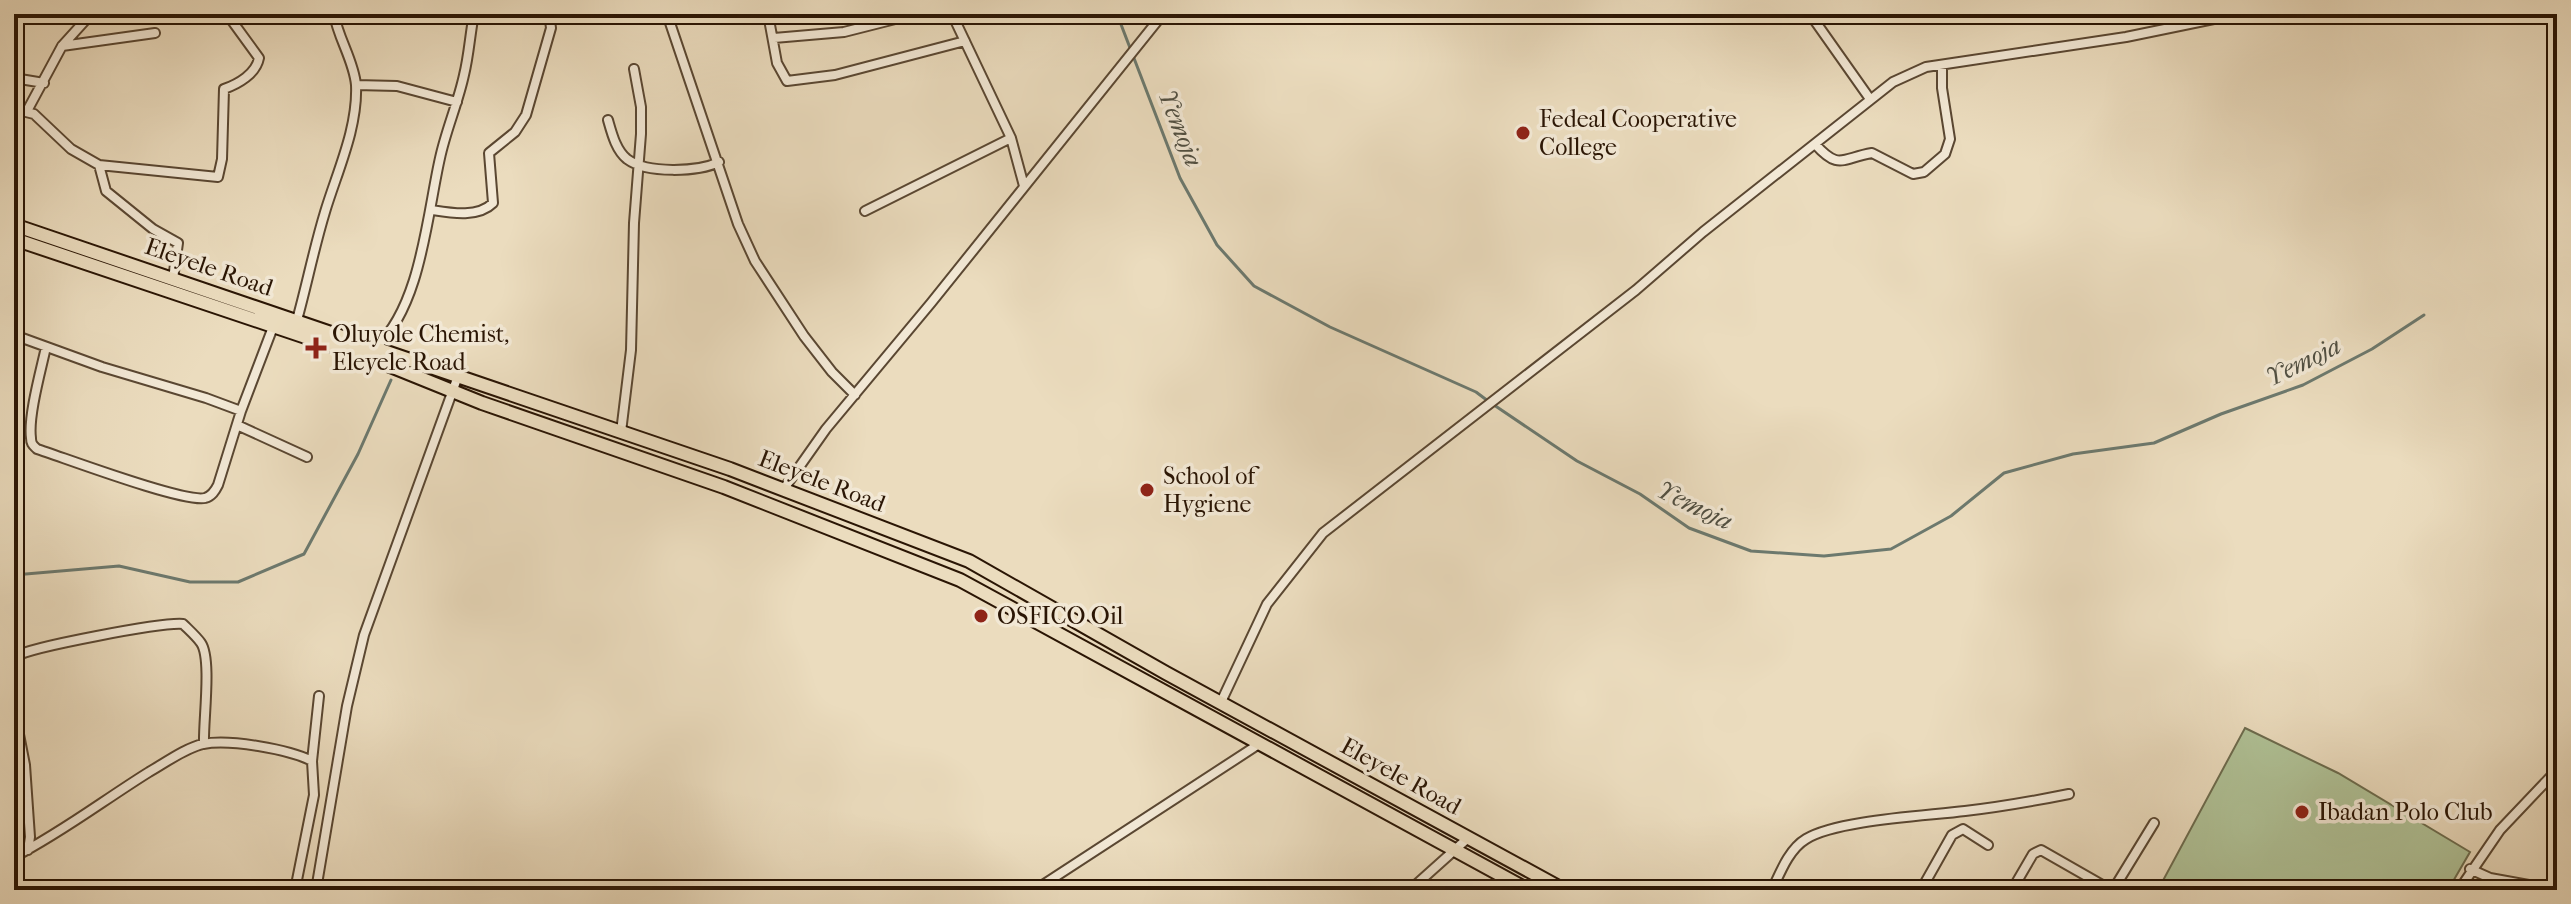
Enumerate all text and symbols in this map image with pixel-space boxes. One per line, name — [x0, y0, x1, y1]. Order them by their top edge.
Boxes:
water label: Yemoja — [1152, 85, 1209, 171]
place label: Fedeal Cooperative College — [1539, 105, 1737, 161]
marker: Fedeal Cooperative College — [1514, 124, 1532, 142]
street label: Eleyele Road — [141, 232, 278, 302]
place label: Oluyole Chemist, Eleyele Road — [332, 320, 509, 376]
water label: Yemoja — [2261, 330, 2346, 393]
marker: Oluyole Chemist, Eleyele Road — [307, 339, 325, 357]
street label: Eleyele Road — [755, 444, 890, 518]
place label: School of Hygiene — [1163, 462, 1260, 518]
water label: Yemoja — [1652, 474, 1737, 537]
marker: School of Hygiene — [1138, 481, 1156, 499]
place label: OSFICO Oil — [997, 602, 1124, 630]
marker: OSFICO Oil — [972, 607, 990, 625]
street label: Eleyele Road — [1336, 731, 1467, 821]
place label: Ibadan Polo Club — [2318, 798, 2493, 826]
marker: Ibadan Polo Club — [2293, 803, 2311, 821]

